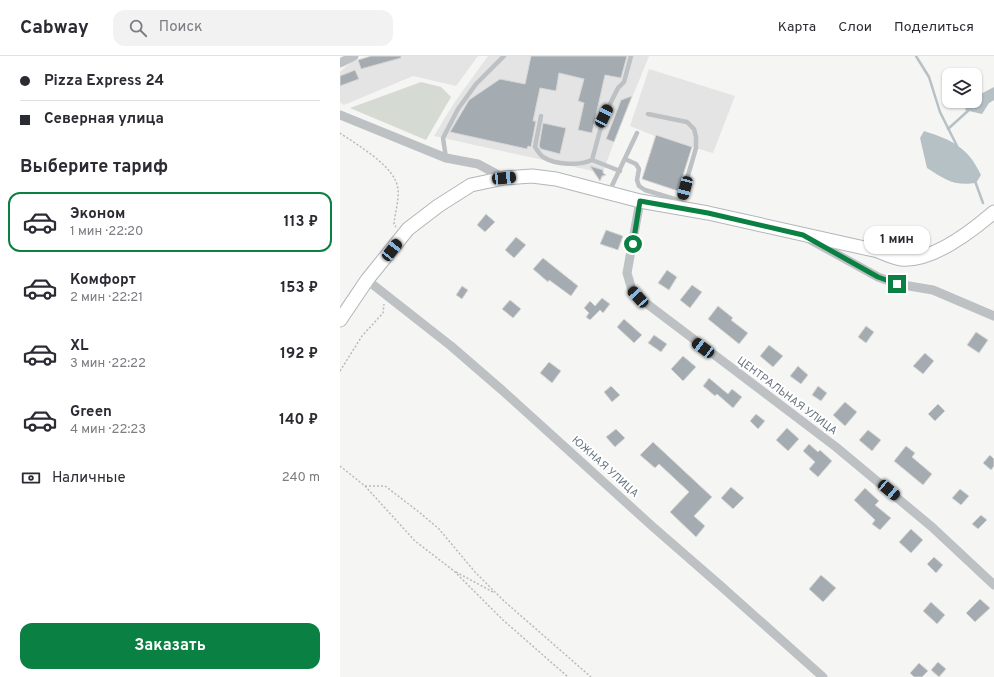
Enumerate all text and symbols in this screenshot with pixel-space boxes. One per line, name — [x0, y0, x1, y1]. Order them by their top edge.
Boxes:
search box — [113, 10, 393, 46]
text: Cabway — [20, 16, 89, 40]
icon: search — [127, 17, 149, 39]
text: Поиск — [159, 18, 203, 37]
text: Карта — [778, 19, 816, 36]
text: Слои — [838, 19, 872, 36]
text: Поделиться — [894, 19, 974, 36]
map controls — [942, 68, 982, 108]
button: layers — [942, 68, 982, 108]
text: Pizza Express 24 — [44, 72, 164, 91]
car — [593, 103, 615, 129]
text: Северная улица — [44, 110, 164, 129]
text: Выберите тариф — [20, 156, 168, 179]
car — [492, 171, 516, 185]
car — [676, 175, 694, 201]
icon: car — [22, 204, 58, 240]
text: Эконом — [70, 205, 125, 224]
text: 113 ₽ — [283, 213, 318, 232]
text: 1 мин · 22:20 — [70, 224, 143, 240]
callout: 1 мин — [864, 226, 930, 254]
text: 1 мин — [880, 232, 914, 248]
route start — [624, 235, 642, 253]
car — [380, 237, 404, 263]
icon: car — [22, 270, 58, 306]
text: Комфорт — [70, 271, 136, 290]
route end — [888, 275, 906, 293]
text: 153 ₽ — [280, 279, 318, 298]
car — [626, 284, 650, 310]
text: 2 мин · 22:21 — [70, 290, 143, 306]
icon: car — [22, 336, 58, 372]
car — [690, 336, 716, 360]
text: XL — [70, 337, 88, 356]
text: 192 ₽ — [280, 345, 318, 364]
street label: ЦЕНТРАЛЬНАЯ УЛИЦА — [734, 354, 840, 438]
text: 3 мин · 22:22 — [70, 356, 146, 372]
icon: car — [22, 402, 58, 438]
text: Green — [70, 403, 112, 422]
text: 140 ₽ — [279, 411, 318, 430]
text: 4 мин · 22:23 — [70, 422, 146, 438]
street label: ЮЖНАЯ УЛИЦА — [569, 433, 641, 501]
icon: cash — [20, 467, 42, 489]
text: Наличные — [52, 469, 126, 488]
text: 240 m — [282, 470, 320, 486]
car — [876, 478, 902, 502]
button: Заказать — [20, 623, 320, 669]

